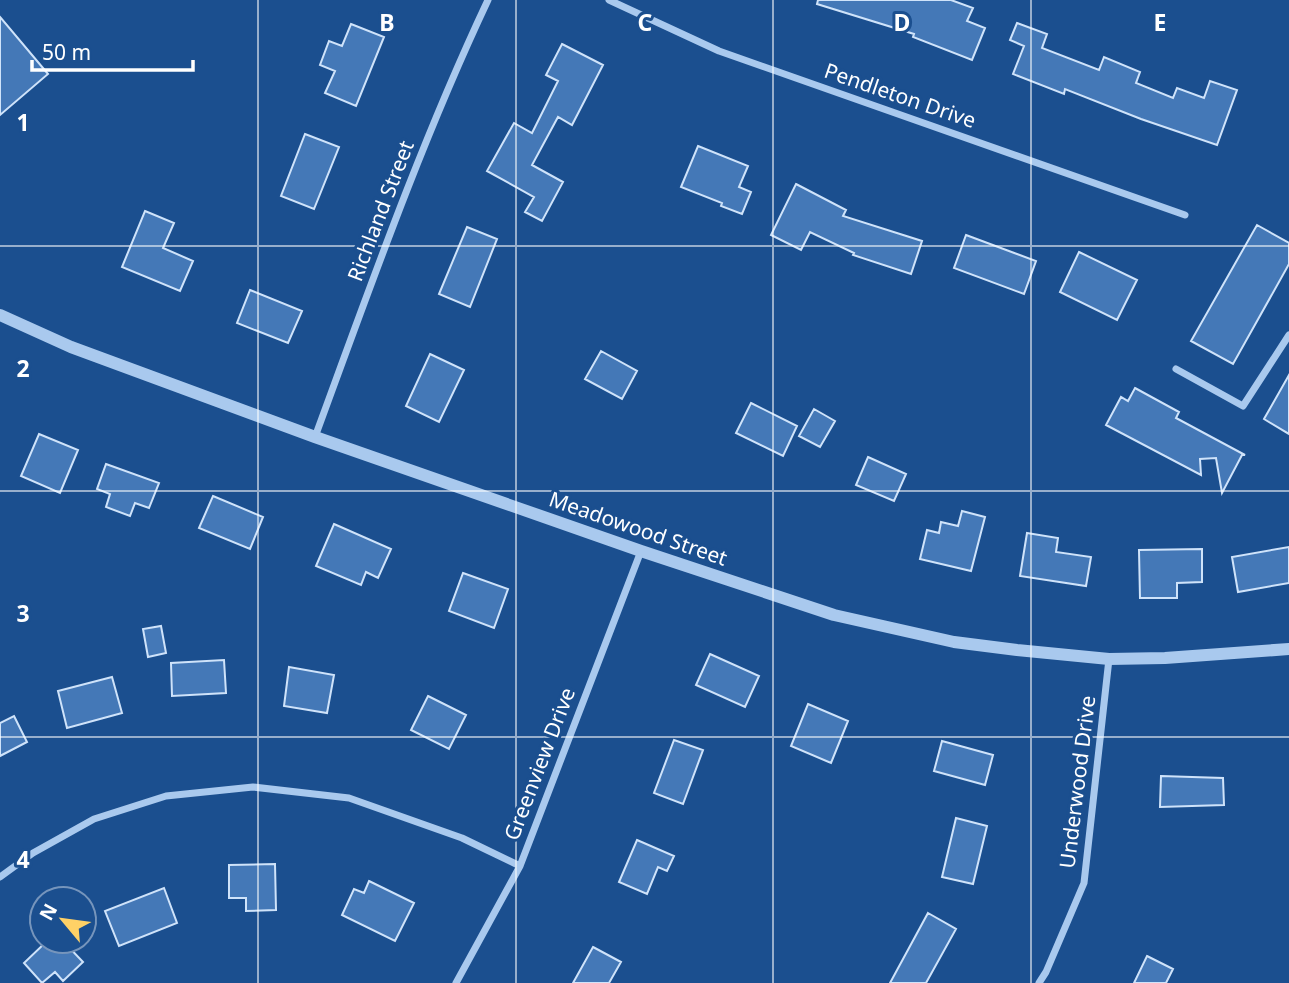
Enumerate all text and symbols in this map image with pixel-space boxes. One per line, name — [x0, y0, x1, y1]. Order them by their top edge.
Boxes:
text: B — [379, 6, 395, 38]
text: C — [638, 6, 653, 38]
text: D — [894, 6, 910, 38]
text: E — [1154, 6, 1166, 38]
scale bar — [32, 28, 192, 72]
text: 50 m — [42, 38, 91, 66]
street label: Pendleton Drive — [821, 56, 980, 134]
text: 1 — [16, 106, 30, 138]
street label: Richland Street — [340, 136, 420, 285]
text: 2 — [16, 352, 30, 384]
street label: Meadowood Street — [545, 484, 732, 572]
text: 3 — [16, 597, 30, 629]
street label: Greenview Drive — [497, 683, 581, 844]
street label: Underwood Drive — [1053, 694, 1102, 870]
text: 4 — [16, 843, 30, 875]
north arrow — [28, 885, 98, 955]
text: N — [33, 899, 63, 925]

